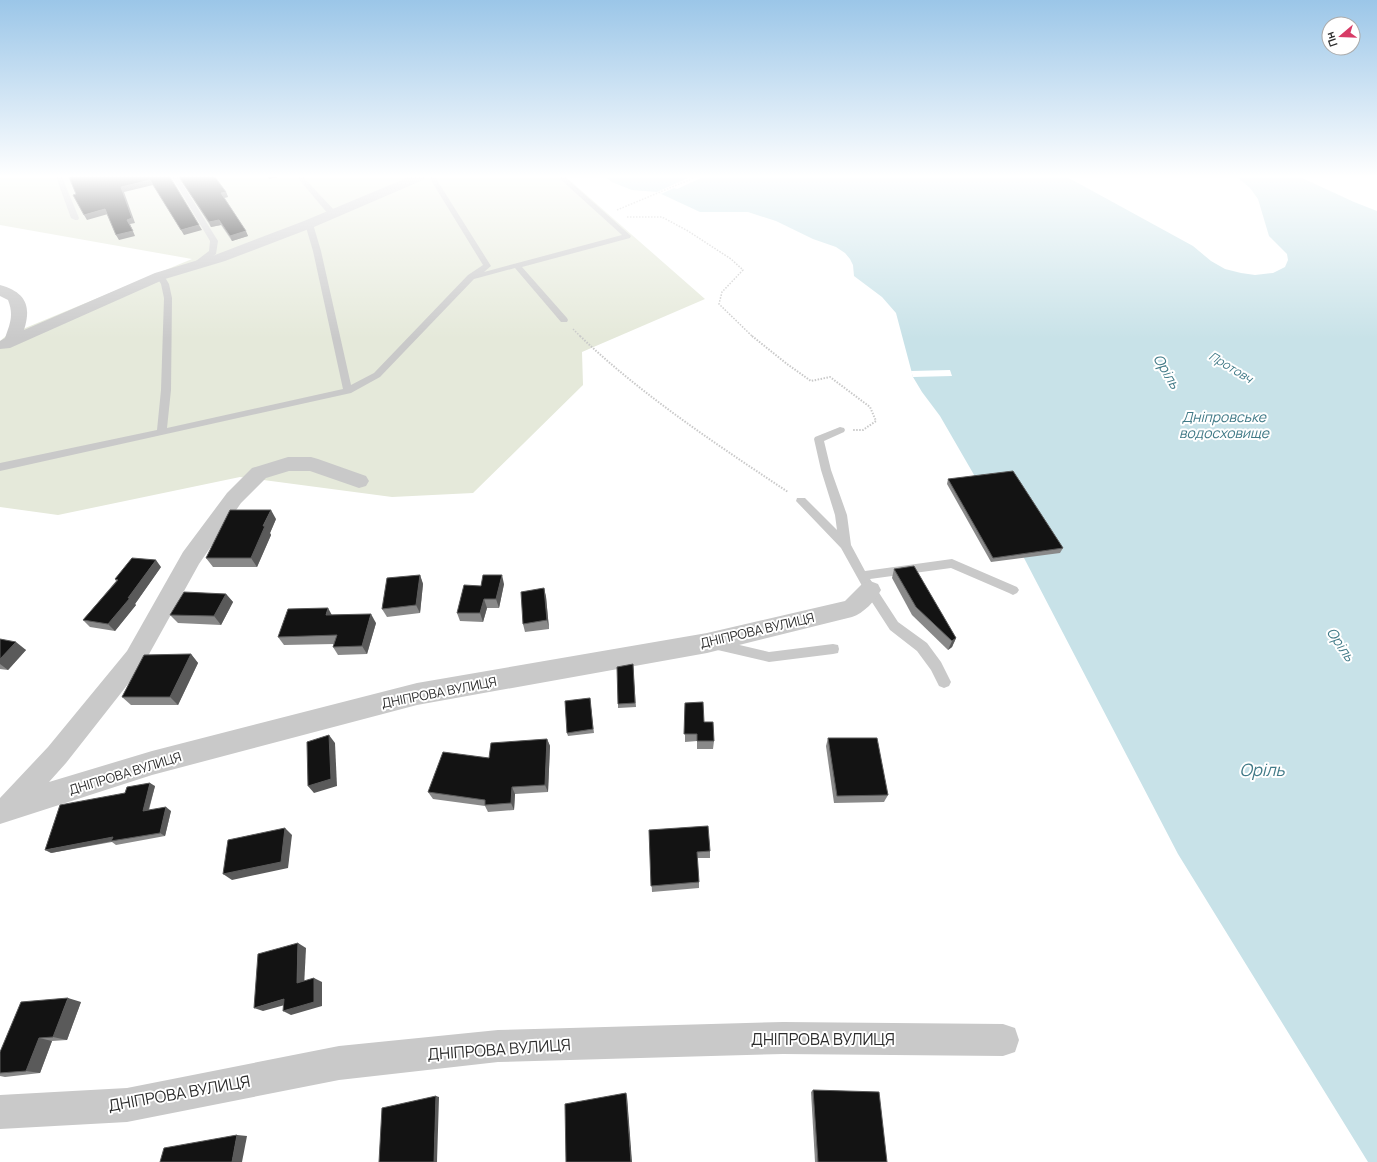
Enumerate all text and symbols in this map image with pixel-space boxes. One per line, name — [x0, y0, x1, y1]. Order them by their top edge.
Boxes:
north arrow — [1321, 16, 1361, 56]
text: Пн — [1322, 30, 1341, 49]
water label: Протовч — [1206, 347, 1257, 387]
water label: Оріль — [1149, 350, 1185, 392]
water label: Дніпровське водосховище — [1179, 407, 1270, 442]
street label: ДНІПРОВА ВУЛИЦЯ — [698, 608, 816, 652]
water label: Оріль — [1323, 623, 1360, 665]
street label: ДНІПРОВА ВУЛИЦЯ — [380, 672, 498, 712]
street label: ДНІПРОВА ВУЛИЦЯ — [66, 747, 184, 799]
water label: Орiль — [1239, 758, 1286, 781]
street label: ДНІПРОВА ВУЛИЦЯ — [751, 1028, 895, 1050]
street label: ДНІПРОВА ВУЛИЦЯ — [427, 1033, 571, 1065]
street label: ДНІПРОВА ВУЛИЦЯ — [106, 1070, 252, 1116]

